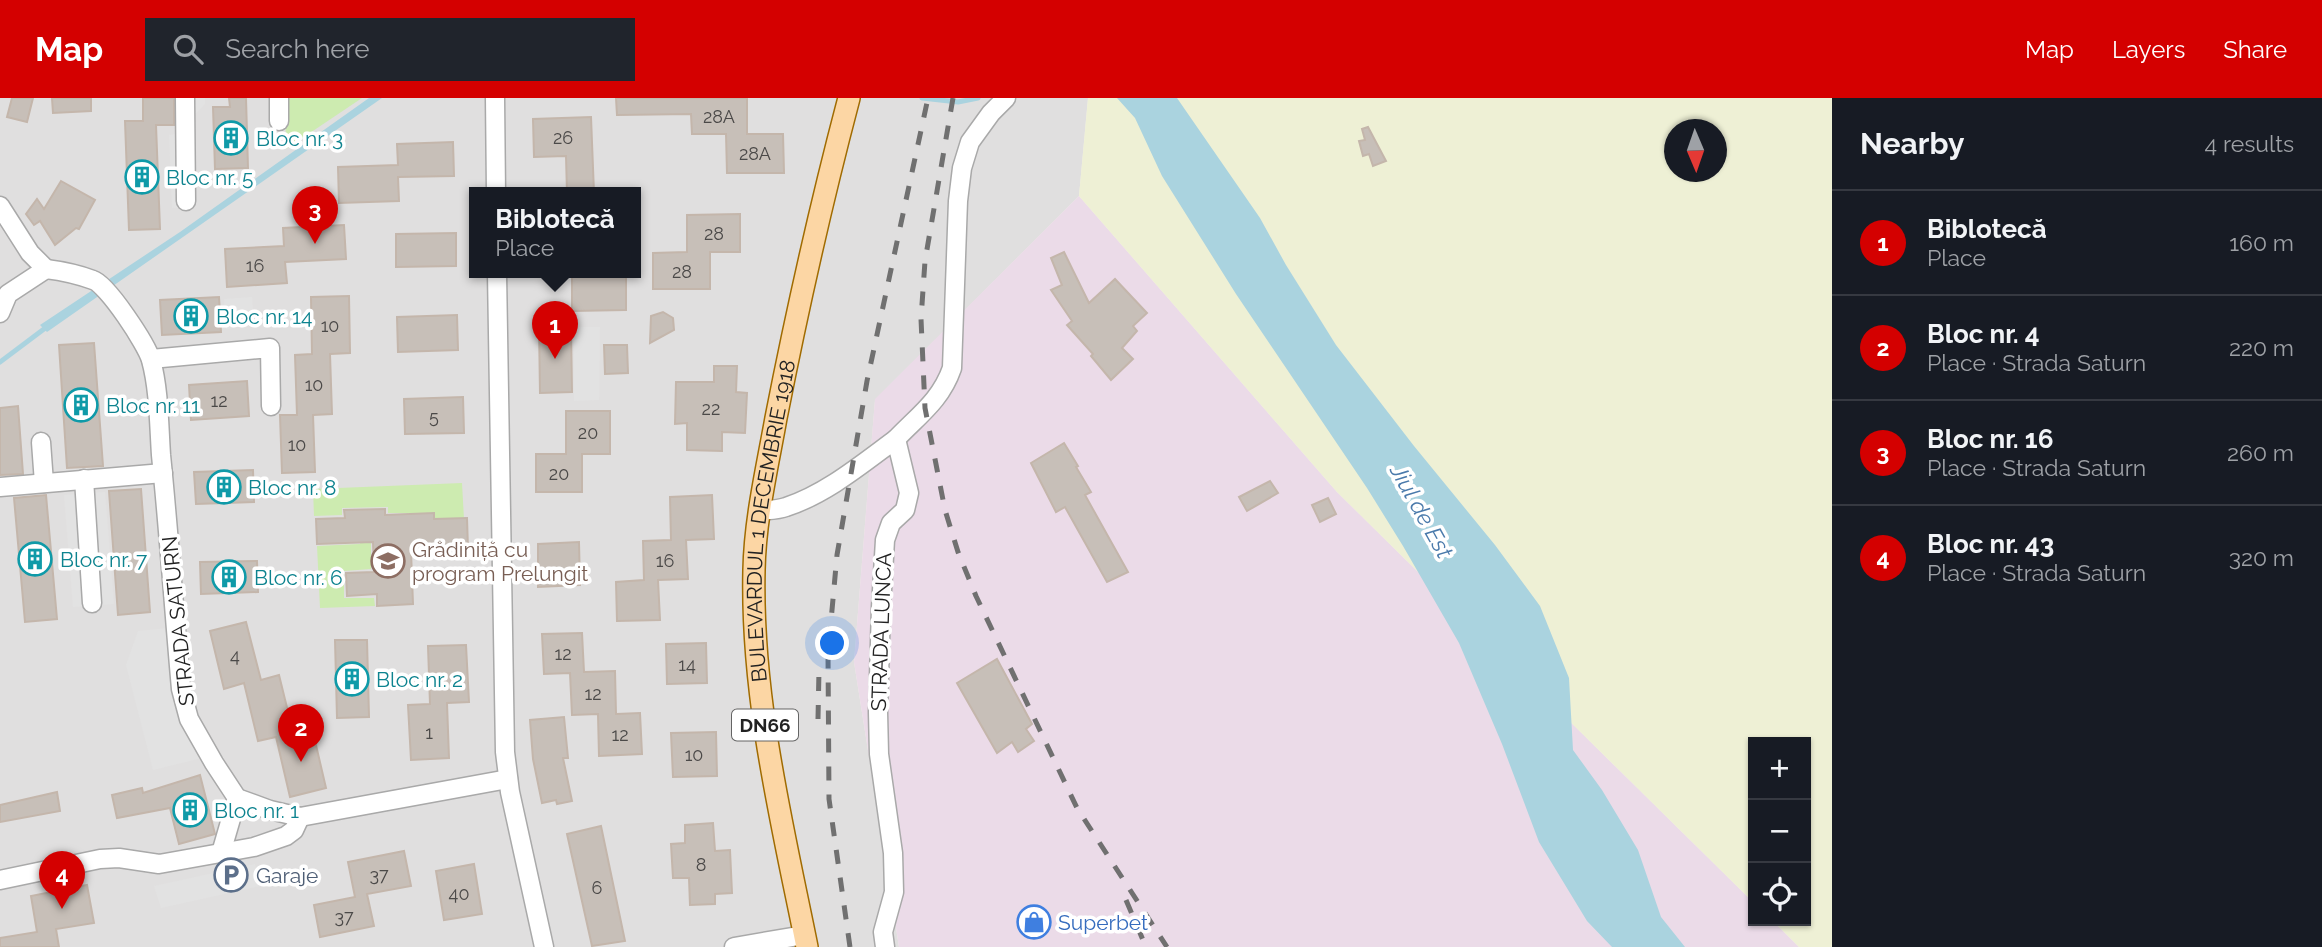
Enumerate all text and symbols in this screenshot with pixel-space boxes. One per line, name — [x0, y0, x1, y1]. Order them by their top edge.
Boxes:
search box — [145, 18, 635, 81]
text: Map — [35, 30, 103, 69]
icon: search — [169, 30, 207, 68]
text: Search here — [225, 34, 370, 64]
text: Map — [2025, 35, 2074, 64]
text: Layers — [2112, 35, 2185, 64]
text: Share — [2223, 35, 2287, 64]
house number: 28A — [703, 106, 735, 127]
building icon: Bloc nr. 3 — [212, 119, 250, 157]
north arrow — [1664, 119, 1727, 182]
place label: Bloc nr. 3 — [256, 126, 343, 151]
text: Nearby — [1860, 126, 1964, 161]
house number: 26 — [553, 127, 573, 148]
text: 4 results — [2205, 130, 2294, 157]
house number: 28A — [739, 143, 771, 164]
building icon: Bloc nr. 5 — [123, 158, 161, 196]
place label: Bloc nr. 5 — [166, 165, 253, 190]
pin: 3 — [292, 186, 338, 244]
popup — [469, 187, 641, 278]
text: Biblotecă — [495, 204, 615, 234]
text: Biblotecă — [1927, 214, 2047, 244]
house number: 28 — [704, 223, 724, 244]
text: 1 — [1877, 229, 1889, 256]
text: 160 m — [2229, 229, 2294, 256]
text: Place — [495, 234, 554, 261]
text: Place — [1927, 244, 1986, 271]
house number: 16 — [246, 255, 264, 276]
house number: 28 — [672, 261, 692, 282]
building icon: Bloc nr. 14 — [172, 297, 210, 335]
pin: 1 — [532, 301, 578, 359]
place label: Bloc nr. 14 — [216, 304, 312, 329]
house number: 10 — [321, 315, 339, 336]
text: Bloc nr. 4 — [1927, 319, 2040, 349]
text: 2 — [1877, 334, 1889, 361]
text: 220 m — [2229, 334, 2294, 361]
text: Place · Strada Saturn — [1927, 349, 2146, 376]
street label: BULEVARDUL 1 DECEMBRIE 1918 — [741, 357, 800, 683]
house number: 10 — [305, 374, 323, 395]
building icon: Bloc nr. 11 — [62, 386, 100, 424]
house number: 12 — [210, 390, 228, 411]
place label: Bloc nr. 11 — [106, 393, 200, 418]
house number: 22 — [702, 398, 720, 419]
house number: 5 — [429, 406, 439, 427]
house number: 20 — [578, 422, 598, 443]
text: Bloc nr. 16 — [1927, 424, 2053, 454]
house number: 10 — [288, 434, 306, 455]
text: 3 — [1877, 439, 1889, 466]
text: 260 m — [2227, 439, 2294, 466]
text: Place · Strada Saturn — [1927, 454, 2146, 481]
water label: Jiul de Est — [1385, 458, 1459, 563]
house number: 20 — [549, 463, 569, 484]
building icon: Bloc nr. 8 — [205, 468, 243, 506]
place label: Bloc nr. 8 — [248, 475, 336, 500]
text: Bloc nr. 43 — [1927, 529, 2054, 559]
street label: STRADA SATURN — [157, 535, 199, 707]
place label: Grădiniță cu program Prelungit — [412, 537, 588, 586]
building icon: Bloc nr. 7 — [16, 540, 54, 578]
school or university icon: Grădiniță cu program Prelungit — [369, 542, 407, 580]
text: 4 — [1876, 544, 1890, 571]
text: 320 m — [2229, 544, 2294, 571]
place label: Bloc nr. 7 — [60, 547, 148, 572]
house number: 16 — [656, 550, 674, 571]
street label: STRADA LUNCA — [866, 552, 896, 712]
building icon: Bloc nr. 6 — [210, 558, 248, 596]
text: Place · Strada Saturn — [1927, 559, 2146, 586]
place label: Bloc nr. 6 — [254, 565, 343, 590]
your location — [815, 626, 849, 660]
house number: 12 — [554, 643, 572, 664]
house number: 4 — [230, 645, 240, 666]
house number: 14 — [678, 654, 696, 675]
building icon: Bloc nr. 2 — [333, 660, 371, 698]
place label: Bloc nr. 2 — [376, 667, 463, 692]
house number: 12 — [584, 683, 602, 704]
pin: 2 — [278, 704, 324, 762]
road number: DN66 — [732, 710, 798, 740]
house number: 1 — [425, 722, 433, 743]
house number: 12 — [611, 724, 629, 745]
map controls — [1748, 737, 1811, 926]
button: + — [1748, 737, 1811, 800]
house number: 10 — [685, 744, 703, 765]
building icon: Bloc nr. 1 — [171, 791, 209, 829]
place label: Bloc nr. 1 — [214, 798, 299, 823]
button: − — [1748, 800, 1811, 863]
pin: 4 — [39, 851, 85, 909]
house number: 8 — [696, 854, 706, 875]
parking icon: Garaje — [212, 856, 250, 894]
place label: Garaje — [256, 863, 318, 888]
button: locate — [1748, 863, 1811, 926]
house number: 37 — [369, 864, 389, 885]
house number: 6 — [592, 877, 603, 898]
house number: 40 — [449, 883, 469, 904]
shop icon: Superbet — [1015, 903, 1053, 941]
house number: 37 — [334, 906, 354, 927]
place label: Superbet — [1058, 910, 1148, 935]

